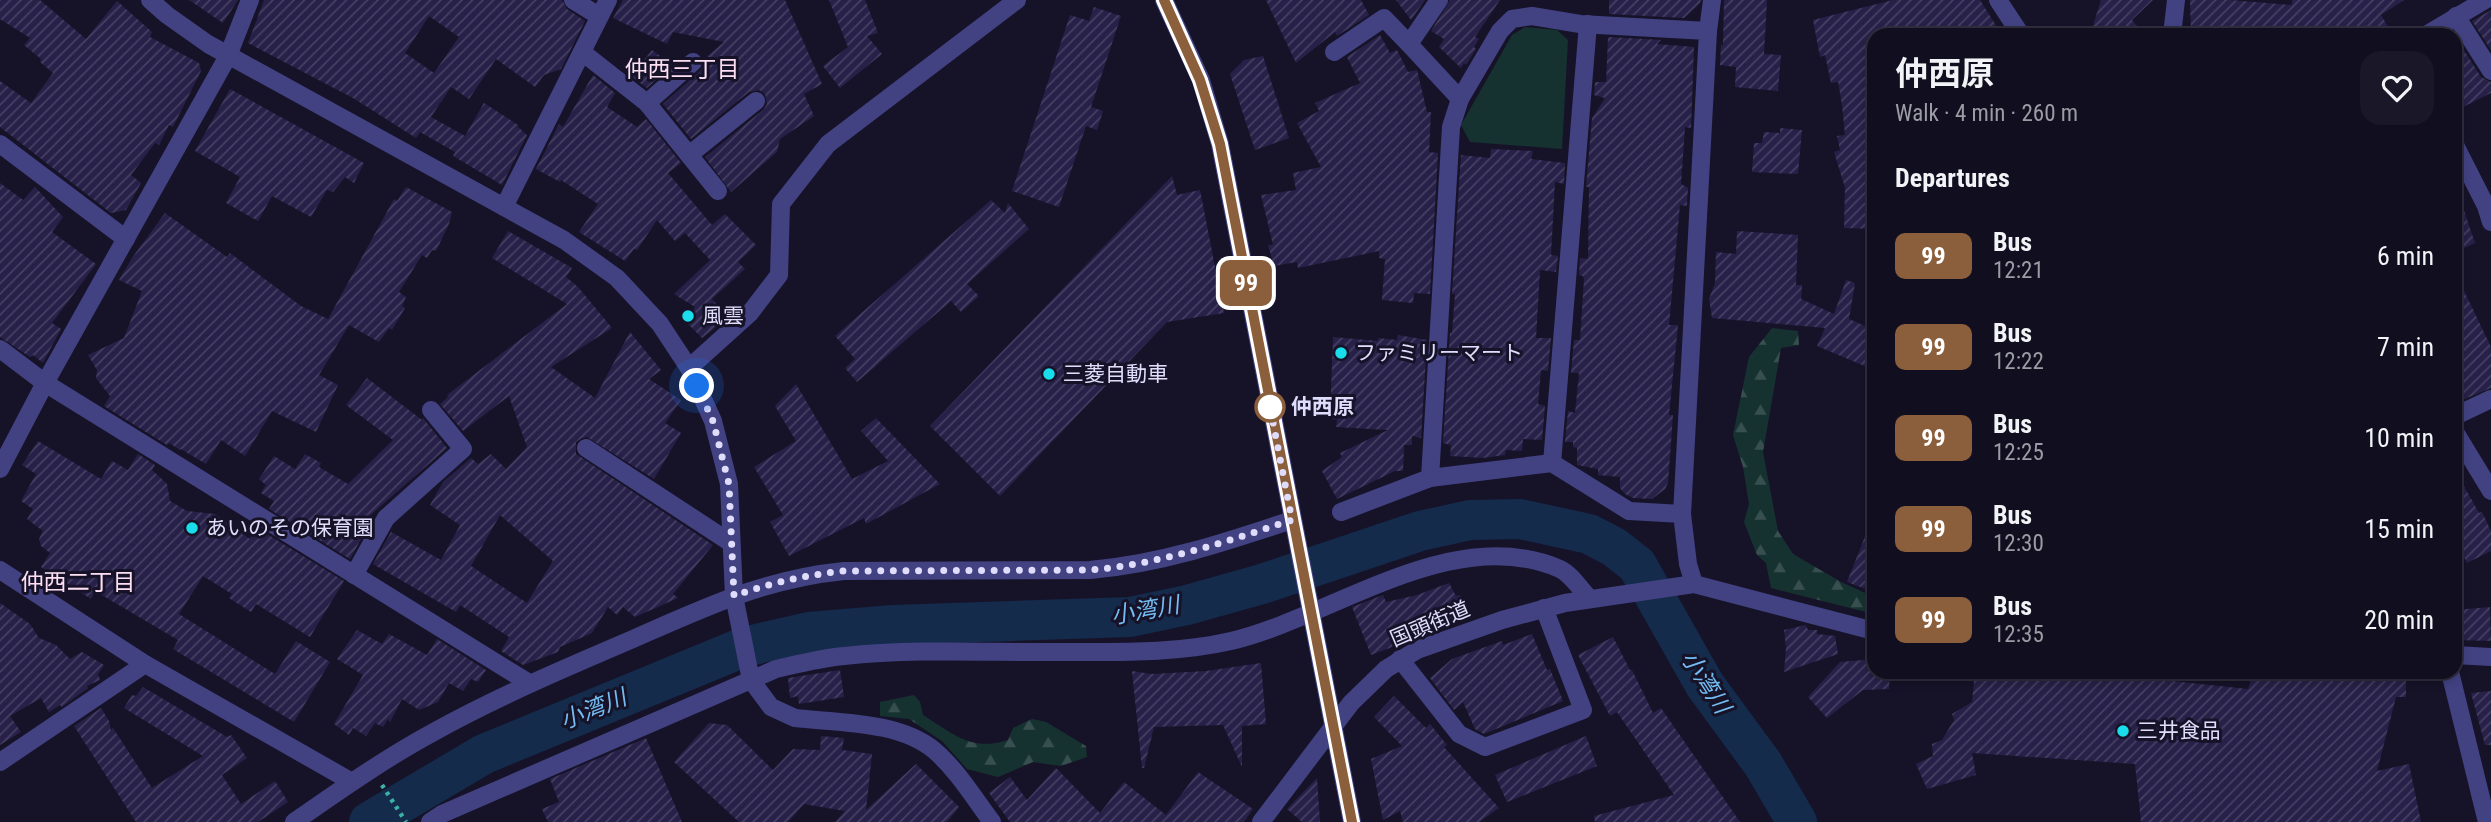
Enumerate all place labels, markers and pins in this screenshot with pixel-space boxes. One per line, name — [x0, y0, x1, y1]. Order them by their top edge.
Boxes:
place label: 風雲 — [702, 304, 744, 328]
marker: 風雲 — [680, 308, 696, 324]
place label: ファミリーマート — [1355, 341, 1523, 365]
marker: ファミリーマート — [1333, 345, 1349, 361]
place label: 三菱自動車 — [1063, 362, 1168, 386]
marker: 三菱自動車 — [1041, 366, 1057, 382]
marker: 仲西原 — [1255, 392, 1285, 422]
place label: 仲西原 — [1291, 395, 1354, 419]
place label: あいのその保育園 — [206, 516, 374, 540]
marker: あいのその保育園 — [184, 520, 200, 536]
place label: 三井食品 — [2137, 719, 2221, 743]
marker: 三井食品 — [2115, 723, 2131, 739]

